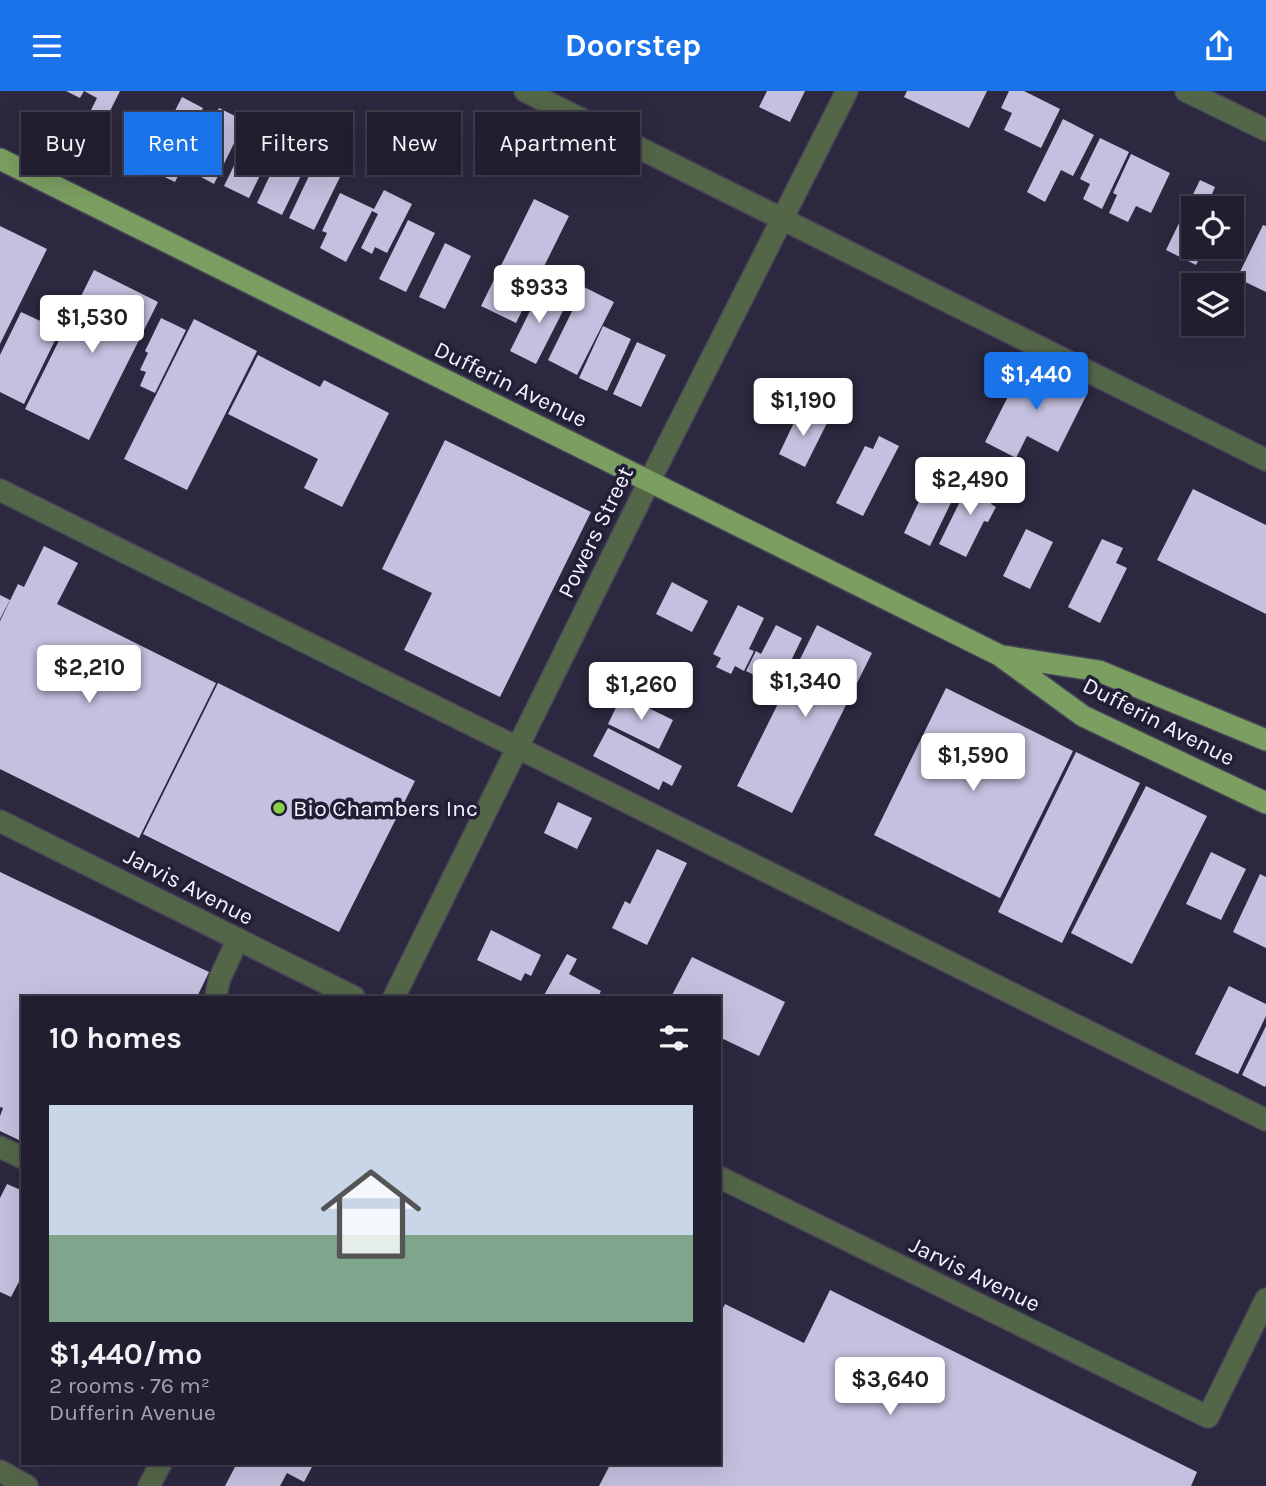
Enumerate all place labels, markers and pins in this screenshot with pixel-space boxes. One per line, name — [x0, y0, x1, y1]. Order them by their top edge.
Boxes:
pin: $933 — [498, 265, 580, 325]
pin: $1,530 — [35, 295, 149, 355]
pin: $1,440 — [979, 353, 1093, 412]
pin: $1,190 — [746, 379, 860, 438]
pin: $2,490 — [913, 457, 1027, 517]
pin: $2,210 — [32, 645, 146, 705]
pin: $1,340 — [748, 659, 862, 719]
pin: $1,260 — [584, 663, 698, 722]
pin: $1,590 — [916, 733, 1030, 793]
place label: Bio Chambers Inc — [293, 795, 478, 822]
marker: Bio Chambers Inc — [271, 800, 287, 816]
pin: $3,640 — [833, 1357, 947, 1417]

